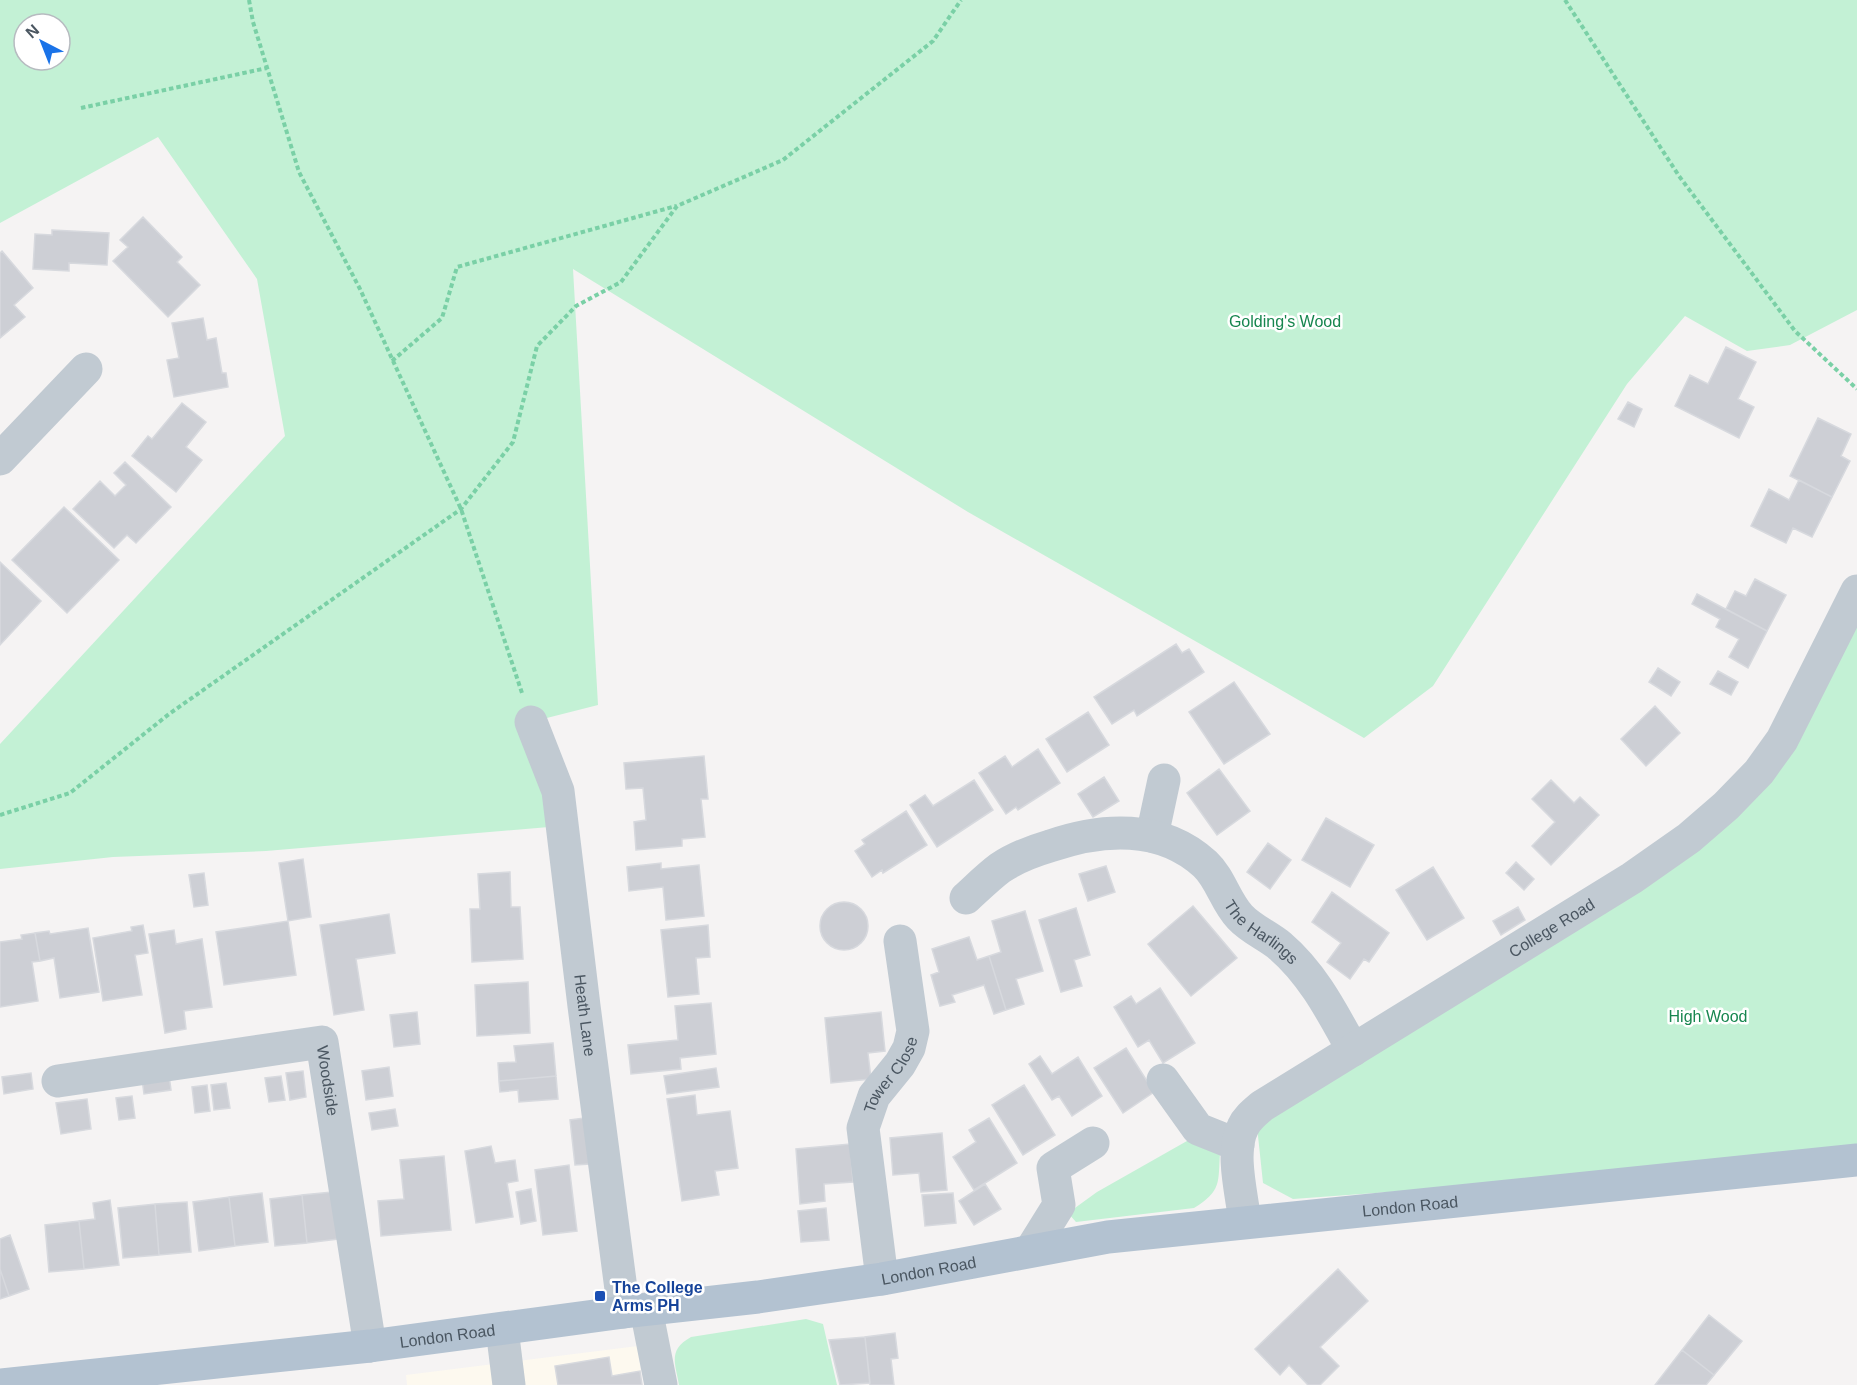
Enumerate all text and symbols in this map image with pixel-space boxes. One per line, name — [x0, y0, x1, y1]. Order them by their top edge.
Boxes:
north arrow — [12, 12, 72, 72]
text: N — [22, 21, 42, 41]
park label: Golding's Wood — [1229, 313, 1341, 330]
street label: College Road — [1506, 895, 1598, 961]
street label: The Harlings — [1221, 897, 1301, 967]
street label: Heath Lane — [571, 973, 599, 1058]
park label: High Wood — [1669, 1008, 1747, 1025]
street label: Tower Close — [861, 1035, 920, 1115]
street label: Woodside — [314, 1044, 342, 1117]
street label: London Road — [1361, 1193, 1459, 1220]
street label: London Road — [880, 1254, 978, 1288]
place label: The College Arms PH — [612, 1279, 703, 1314]
marker: The College Arms PH — [593, 1289, 607, 1303]
street label: London Road — [399, 1321, 496, 1351]

